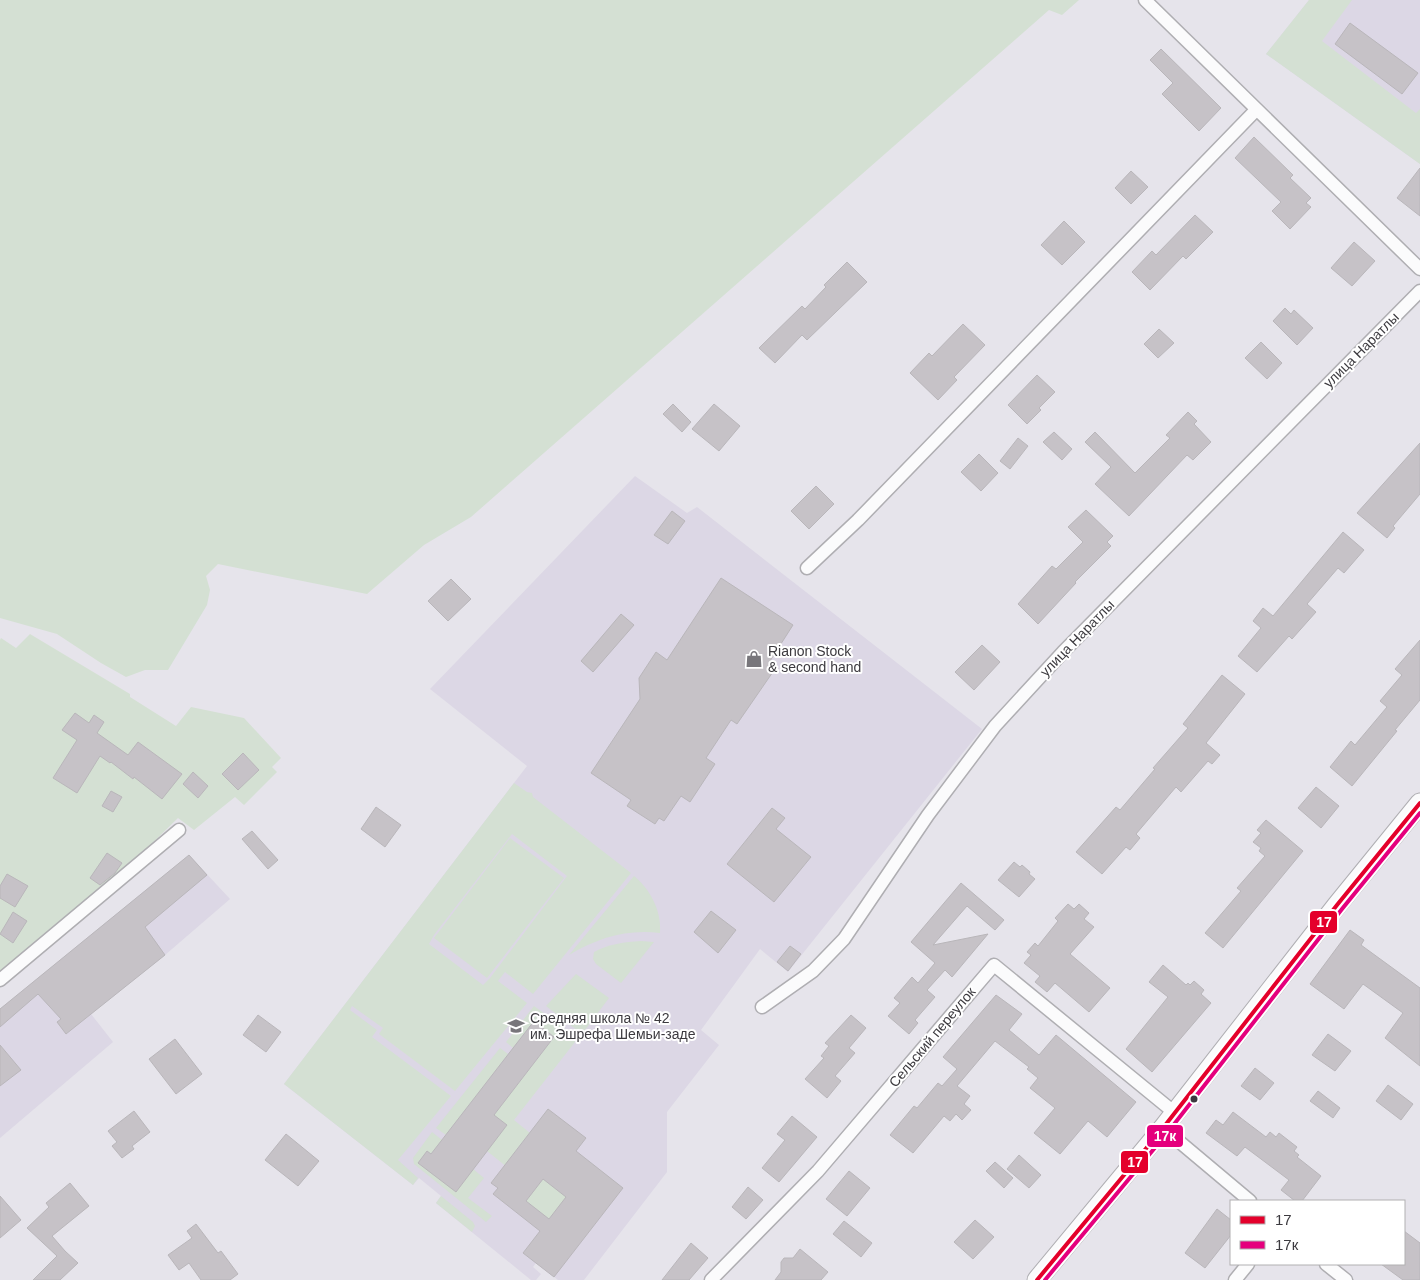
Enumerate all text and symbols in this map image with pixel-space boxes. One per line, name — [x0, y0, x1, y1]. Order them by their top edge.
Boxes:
street label: улица Наратлы — [1320, 309, 1402, 391]
street label: улица Наратлы — [1037, 597, 1117, 679]
place label: Rianon Stock & second hand — [768, 643, 861, 675]
shop icon: Rianon Stock & second hand — [744, 649, 764, 669]
line badge: 17 — [1309, 910, 1338, 934]
text: 17 — [1316, 914, 1332, 930]
street label: Сельский переулок — [886, 983, 979, 1090]
place label: Средняя школа № 42 им. Эшрефа Шемьи-заде — [530, 1010, 696, 1042]
school or university icon: Средняя школа № 42 им. Эшрефа Шемьи-заде — [506, 1016, 526, 1036]
unlabelled marker — [1189, 1094, 1199, 1104]
line badge: 17к — [1146, 1124, 1184, 1148]
text: 17к — [1154, 1128, 1177, 1144]
line badge: 17 — [1120, 1150, 1149, 1174]
text: 17 — [1127, 1154, 1143, 1170]
legend — [1230, 1200, 1405, 1265]
text: 17 — [1275, 1211, 1292, 1228]
text: 17к — [1275, 1236, 1299, 1253]

